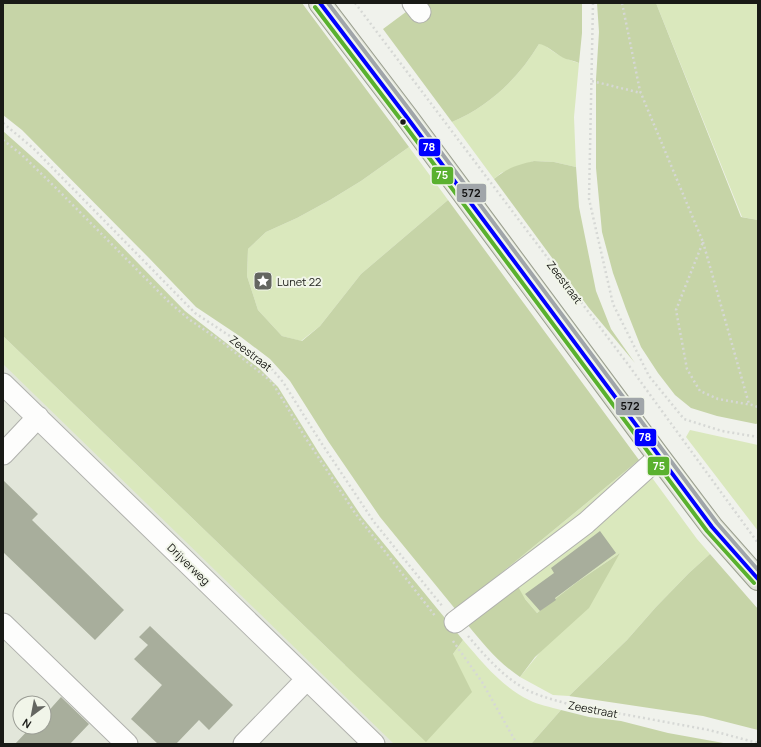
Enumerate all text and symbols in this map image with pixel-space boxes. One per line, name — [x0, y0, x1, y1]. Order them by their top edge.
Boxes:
unlabelled marker — [398, 117, 408, 127]
line badge: 78 — [418, 138, 441, 157]
text: 78 — [423, 139, 436, 154]
line badge: 75 — [431, 166, 454, 185]
text: 75 — [436, 167, 448, 182]
line badge: 572 — [456, 183, 487, 203]
text: 572 — [462, 185, 480, 200]
street label: Zeestraat — [544, 257, 586, 307]
place icon: Lunet 22 — [252, 270, 274, 292]
place label: Lunet 22 — [277, 274, 321, 289]
street label: Zeestraat — [227, 332, 275, 374]
line badge: 572 — [615, 397, 645, 416]
text: 572 — [621, 398, 639, 413]
line badge: 78 — [634, 428, 657, 447]
text: 78 — [639, 429, 652, 444]
line badge: 75 — [647, 456, 670, 476]
text: 75 — [653, 458, 665, 473]
street label: Drijverweg — [165, 540, 213, 588]
north arrow — [12, 695, 52, 735]
street label: Zeestraat — [567, 697, 619, 721]
text: N — [19, 715, 34, 732]

